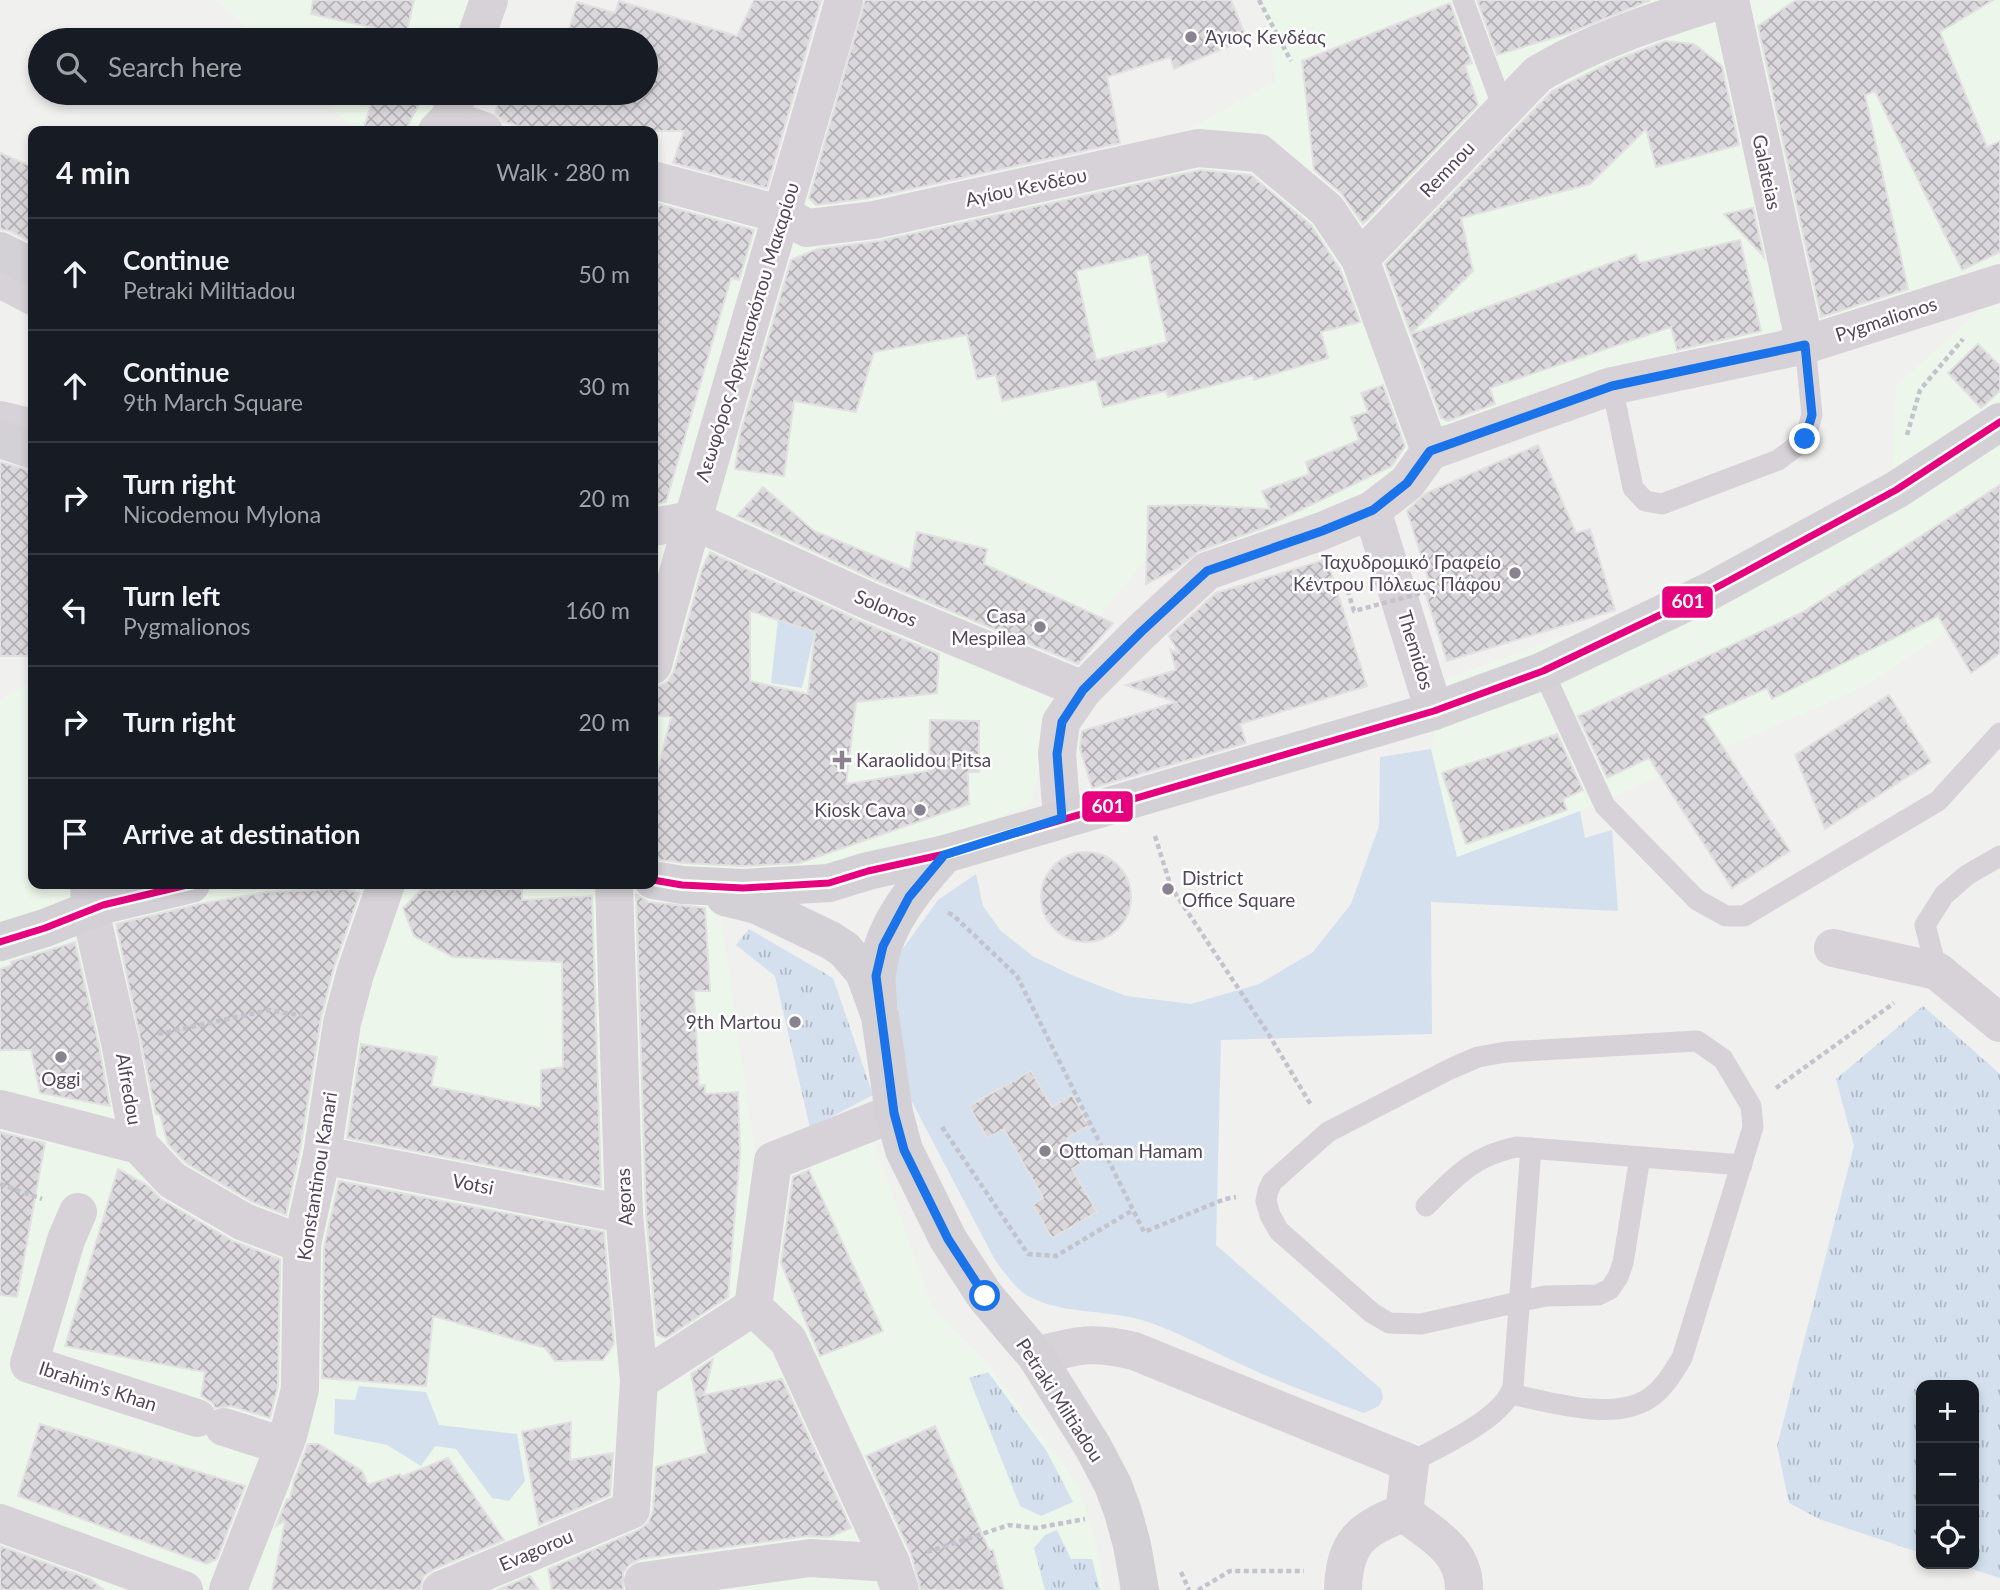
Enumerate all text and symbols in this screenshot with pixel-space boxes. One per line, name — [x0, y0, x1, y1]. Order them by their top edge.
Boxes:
place label: Άγιος Κενδέας — [1205, 25, 1326, 48]
search box — [28, 28, 658, 105]
marker: Άγιος Κενδέας — [1183, 29, 1199, 45]
icon: search — [52, 48, 90, 86]
text: Search here — [108, 51, 242, 83]
street label: Galateias — [1748, 132, 1787, 212]
street label: Remnou — [1414, 136, 1479, 201]
text: 4 min — [56, 154, 130, 190]
text: Walk · 280 m — [496, 158, 630, 186]
street label: Αγίου Κενδέου — [963, 162, 1089, 211]
street label: Λεωφόρος Αρχιεπισκόπου Μακαρίου — [690, 179, 803, 484]
text: Continue — [123, 244, 229, 276]
icon: ahead — [56, 255, 94, 293]
text: 50 m — [579, 260, 630, 288]
text: Petraki Miltiadou — [123, 276, 296, 304]
street label: Pygmalionos — [1832, 291, 1940, 346]
text: Continue — [123, 356, 229, 388]
icon: ahead — [56, 367, 94, 405]
text: 30 m — [579, 372, 630, 400]
text: 9th March Square — [123, 388, 303, 416]
route end — [1789, 423, 1820, 454]
text: Turn right — [123, 468, 236, 500]
icon: right — [56, 479, 94, 517]
text: 20 m — [579, 484, 630, 512]
text: Nicodemou Mylona — [123, 500, 321, 528]
place label: Ταχυδρομικό Γραφείο Κέντρου Πόλεως Πάφου — [1293, 550, 1501, 595]
marker: Ταχυδρομικό Γραφείο Κέντρου Πόλεως Πάφου — [1507, 565, 1523, 581]
text: Turn left — [123, 580, 220, 612]
street label: Solonos — [851, 584, 921, 631]
line badge: 601 — [1661, 585, 1714, 619]
text: 601 — [1671, 589, 1705, 612]
icon: left — [56, 591, 94, 629]
text: 160 m — [565, 596, 630, 624]
place label: Casa Mespilea — [951, 604, 1026, 649]
street label: Themidos — [1394, 608, 1439, 692]
text: Pygmalionos — [123, 612, 251, 640]
marker: Casa Mespilea — [1032, 619, 1048, 635]
icon: right — [56, 703, 94, 741]
text: Turn right — [123, 706, 236, 738]
text: 20 m — [579, 708, 630, 736]
place label: Karaolidou Pitsa — [856, 748, 991, 771]
marker: Karaolidou Pitsa — [834, 752, 850, 768]
line badge: 601 — [1081, 790, 1134, 823]
text: 601 — [1091, 794, 1125, 817]
place label: Kiosk Cava — [814, 798, 906, 821]
marker: Kiosk Cava — [912, 802, 928, 818]
icon: arrive — [56, 815, 94, 853]
text: Arrive at destination — [123, 818, 360, 850]
place label: District Office Square — [1182, 866, 1295, 911]
marker: District Office Square — [1160, 881, 1176, 897]
place label: 9th Martou — [686, 1010, 781, 1033]
marker: 9th Martou — [787, 1014, 803, 1030]
marker: Oggi — [53, 1049, 69, 1065]
street label: Alfredou — [112, 1051, 147, 1127]
place label: Oggi — [41, 1067, 81, 1090]
street label: Konstantinou Kanari — [292, 1090, 341, 1262]
place label: Ottoman Hamam — [1059, 1139, 1203, 1162]
marker: Ottoman Hamam — [1037, 1143, 1053, 1159]
street label: Votsi — [450, 1168, 496, 1199]
street label: Agoras — [611, 1168, 636, 1226]
route start — [969, 1280, 1000, 1311]
street label: Petraki Miltiadou — [1012, 1334, 1109, 1466]
street label: Ibrahim's Khan — [36, 1356, 160, 1415]
map controls — [1916, 1380, 1979, 1569]
button: + — [1916, 1380, 1979, 1443]
button: − — [1916, 1443, 1979, 1506]
button: locate — [1916, 1506, 1979, 1569]
street label: Evagorou — [495, 1524, 576, 1575]

